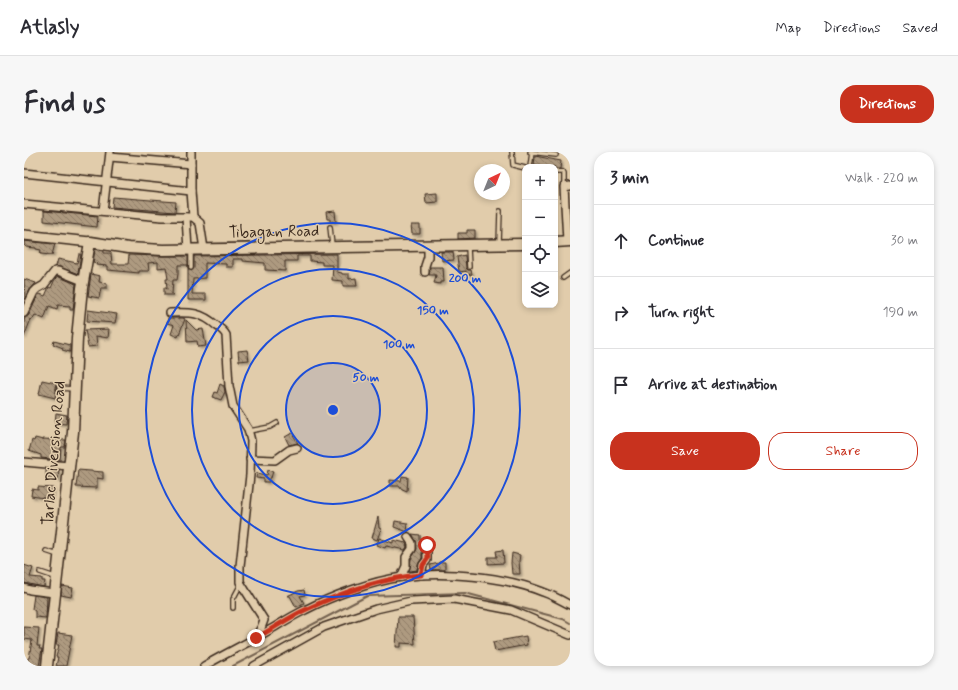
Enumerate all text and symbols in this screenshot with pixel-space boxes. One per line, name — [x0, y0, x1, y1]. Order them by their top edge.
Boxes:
text: Atlasly — [20, 15, 79, 40]
text: Map — [775, 19, 801, 37]
text: Directions — [823, 19, 881, 37]
text: Saved — [903, 19, 938, 37]
button: Directions — [840, 85, 934, 123]
text: Find us — [24, 86, 105, 123]
north arrow — [474, 164, 510, 200]
map controls — [522, 164, 558, 308]
button: + — [522, 164, 558, 200]
text: 3 min — [610, 167, 649, 189]
text: Walk · 220 m — [845, 170, 918, 187]
button: − — [522, 200, 558, 236]
street label: Tibagan Road — [228, 221, 320, 244]
icon: ahead — [610, 230, 632, 252]
text: Continue — [648, 231, 704, 251]
text: 30 m — [891, 232, 918, 249]
button: locate — [522, 236, 558, 272]
text: 200 m — [449, 271, 482, 287]
button: layers — [522, 272, 558, 308]
icon: right — [610, 302, 632, 324]
text: 150 m — [417, 303, 449, 319]
text: Turn right — [648, 303, 715, 323]
text: 190 m — [883, 304, 918, 321]
text: 100 m — [383, 337, 416, 353]
text: 50 m — [353, 370, 380, 386]
icon: arrive — [610, 374, 632, 396]
text: Arrive at destination — [648, 375, 777, 395]
street label: Tarlac Diversion Road — [37, 380, 71, 526]
centre of rings — [326, 403, 340, 417]
button: Save — [610, 432, 760, 470]
button: Share — [768, 432, 918, 470]
route start — [418, 536, 436, 554]
route end — [247, 629, 265, 647]

